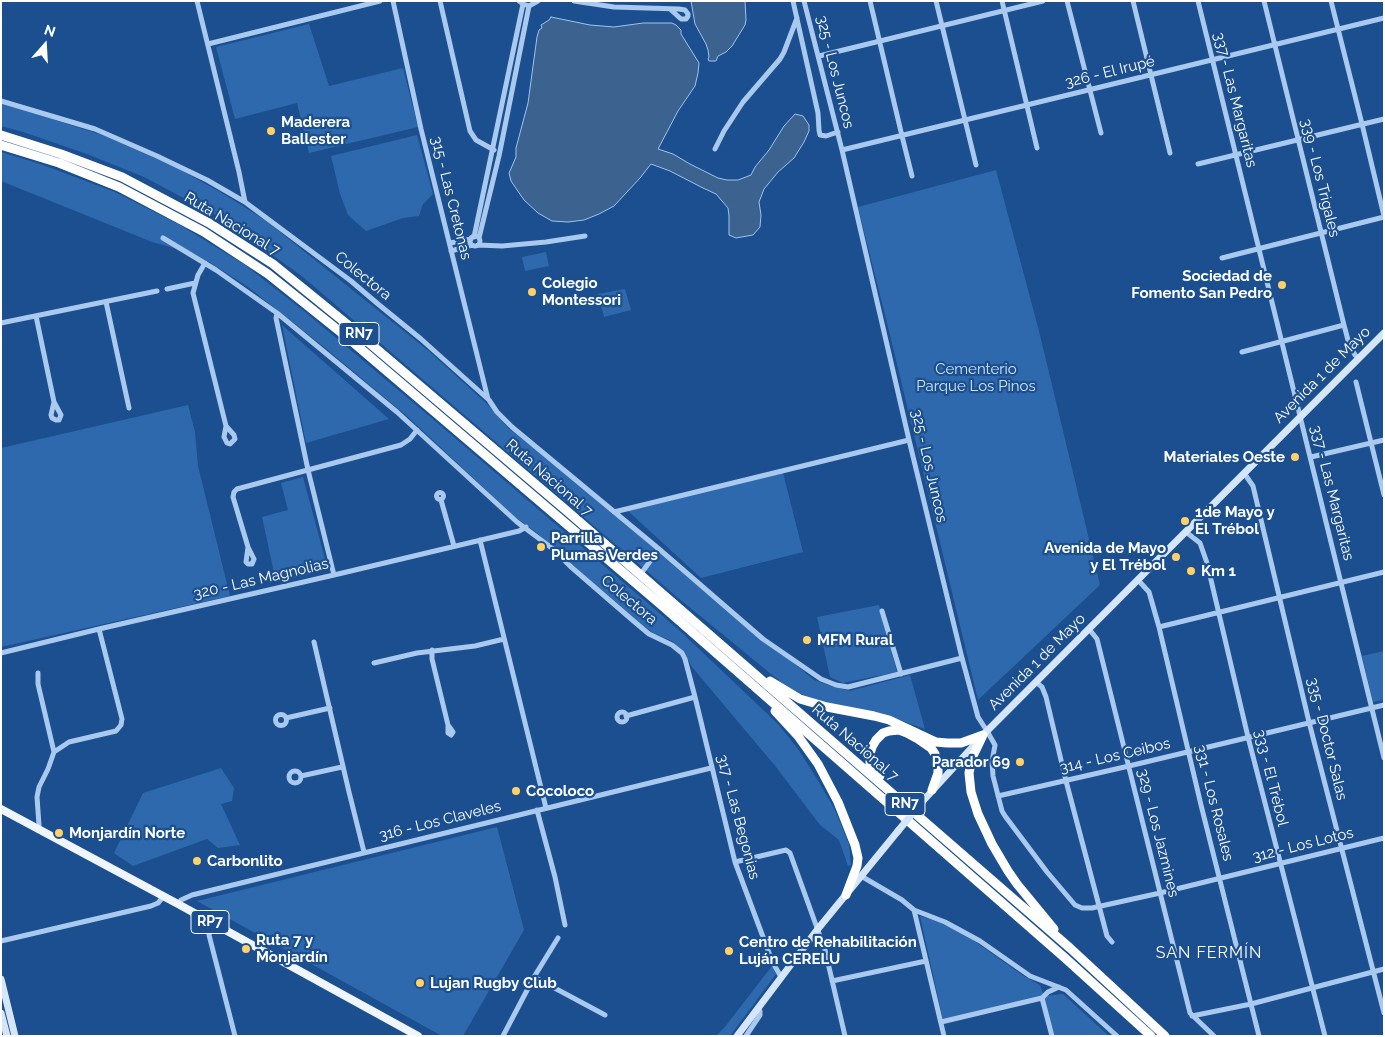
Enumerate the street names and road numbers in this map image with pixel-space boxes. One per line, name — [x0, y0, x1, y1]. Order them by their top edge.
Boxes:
street label: 325 - Los Juncos — [812, 14, 858, 130]
street label: 337 - Las Margaritas — [1209, 31, 1261, 169]
street label: 326 - El Irupé — [1063, 52, 1157, 92]
street label: 339 - Los Trigales — [1297, 117, 1343, 239]
street label: 315 - Las Cretonas — [427, 134, 475, 262]
street label: Ruta Nacional 7 — [181, 188, 283, 260]
street label: Colectora — [331, 248, 395, 304]
road number: RN7 — [339, 322, 379, 346]
street label: Avenida 1 de Mayo — [1270, 323, 1374, 427]
street label: 325 - Los Juncos — [907, 408, 951, 524]
street label: 337 - Las Margaritas — [1306, 424, 1358, 562]
street label: Ruta Nacional 7 — [502, 436, 596, 520]
street label: 320 - Las Magnolias — [192, 555, 330, 603]
street label: Colectora — [597, 571, 661, 629]
street label: Avenida 1 de Mayo — [985, 610, 1089, 714]
street label: 335 - Doctor Salas — [1303, 676, 1351, 802]
street label: Ruta Nacional 7 — [808, 701, 902, 785]
street label: 333 - El Trébol — [1250, 728, 1292, 828]
street label: 314 - Los Ceibos — [1058, 735, 1172, 777]
street label: 331 - Los Rosales — [1191, 743, 1237, 863]
street label: 317 - Las Begonias — [713, 752, 763, 882]
street label: 329 - Los Jazmines — [1133, 767, 1183, 899]
road number: RN7 — [885, 792, 925, 816]
street label: 316 - Los Claveles — [377, 797, 503, 845]
street label: 312 - Los Lotos — [1251, 824, 1355, 866]
road number: RP7 — [191, 910, 229, 934]

